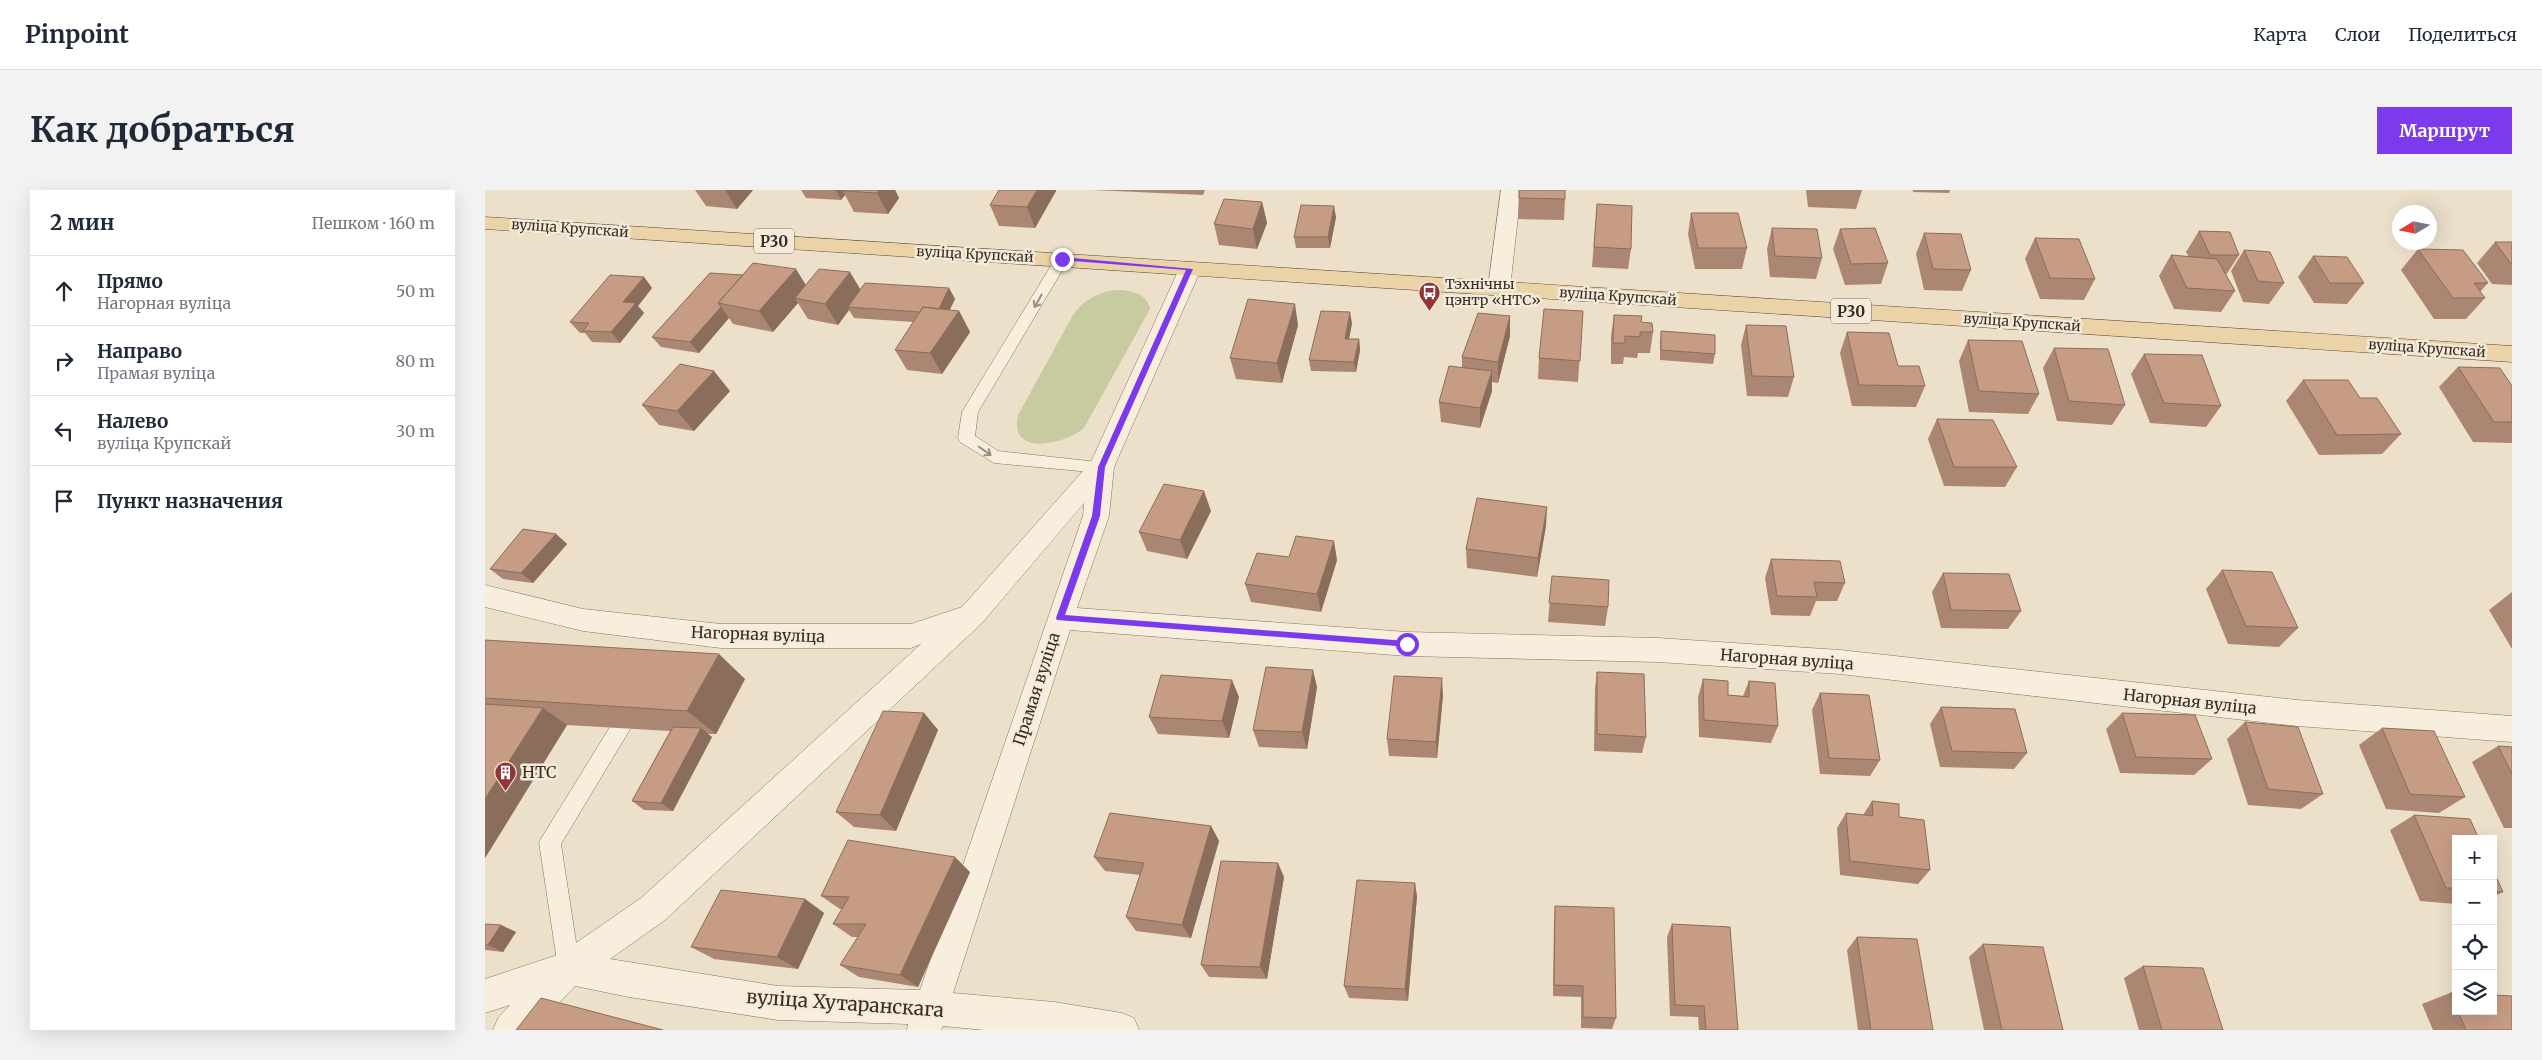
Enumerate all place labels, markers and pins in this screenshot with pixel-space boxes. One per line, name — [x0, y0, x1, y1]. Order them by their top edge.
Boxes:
place label: Тэхнічны цэнтр «НТС» — [1445, 275, 1541, 309]
bus stop icon: Тэхнічны цэнтр «НТС» — [1417, 280, 1441, 311]
building icon: НТС — [494, 760, 518, 791]
place label: НТС — [522, 762, 557, 782]

